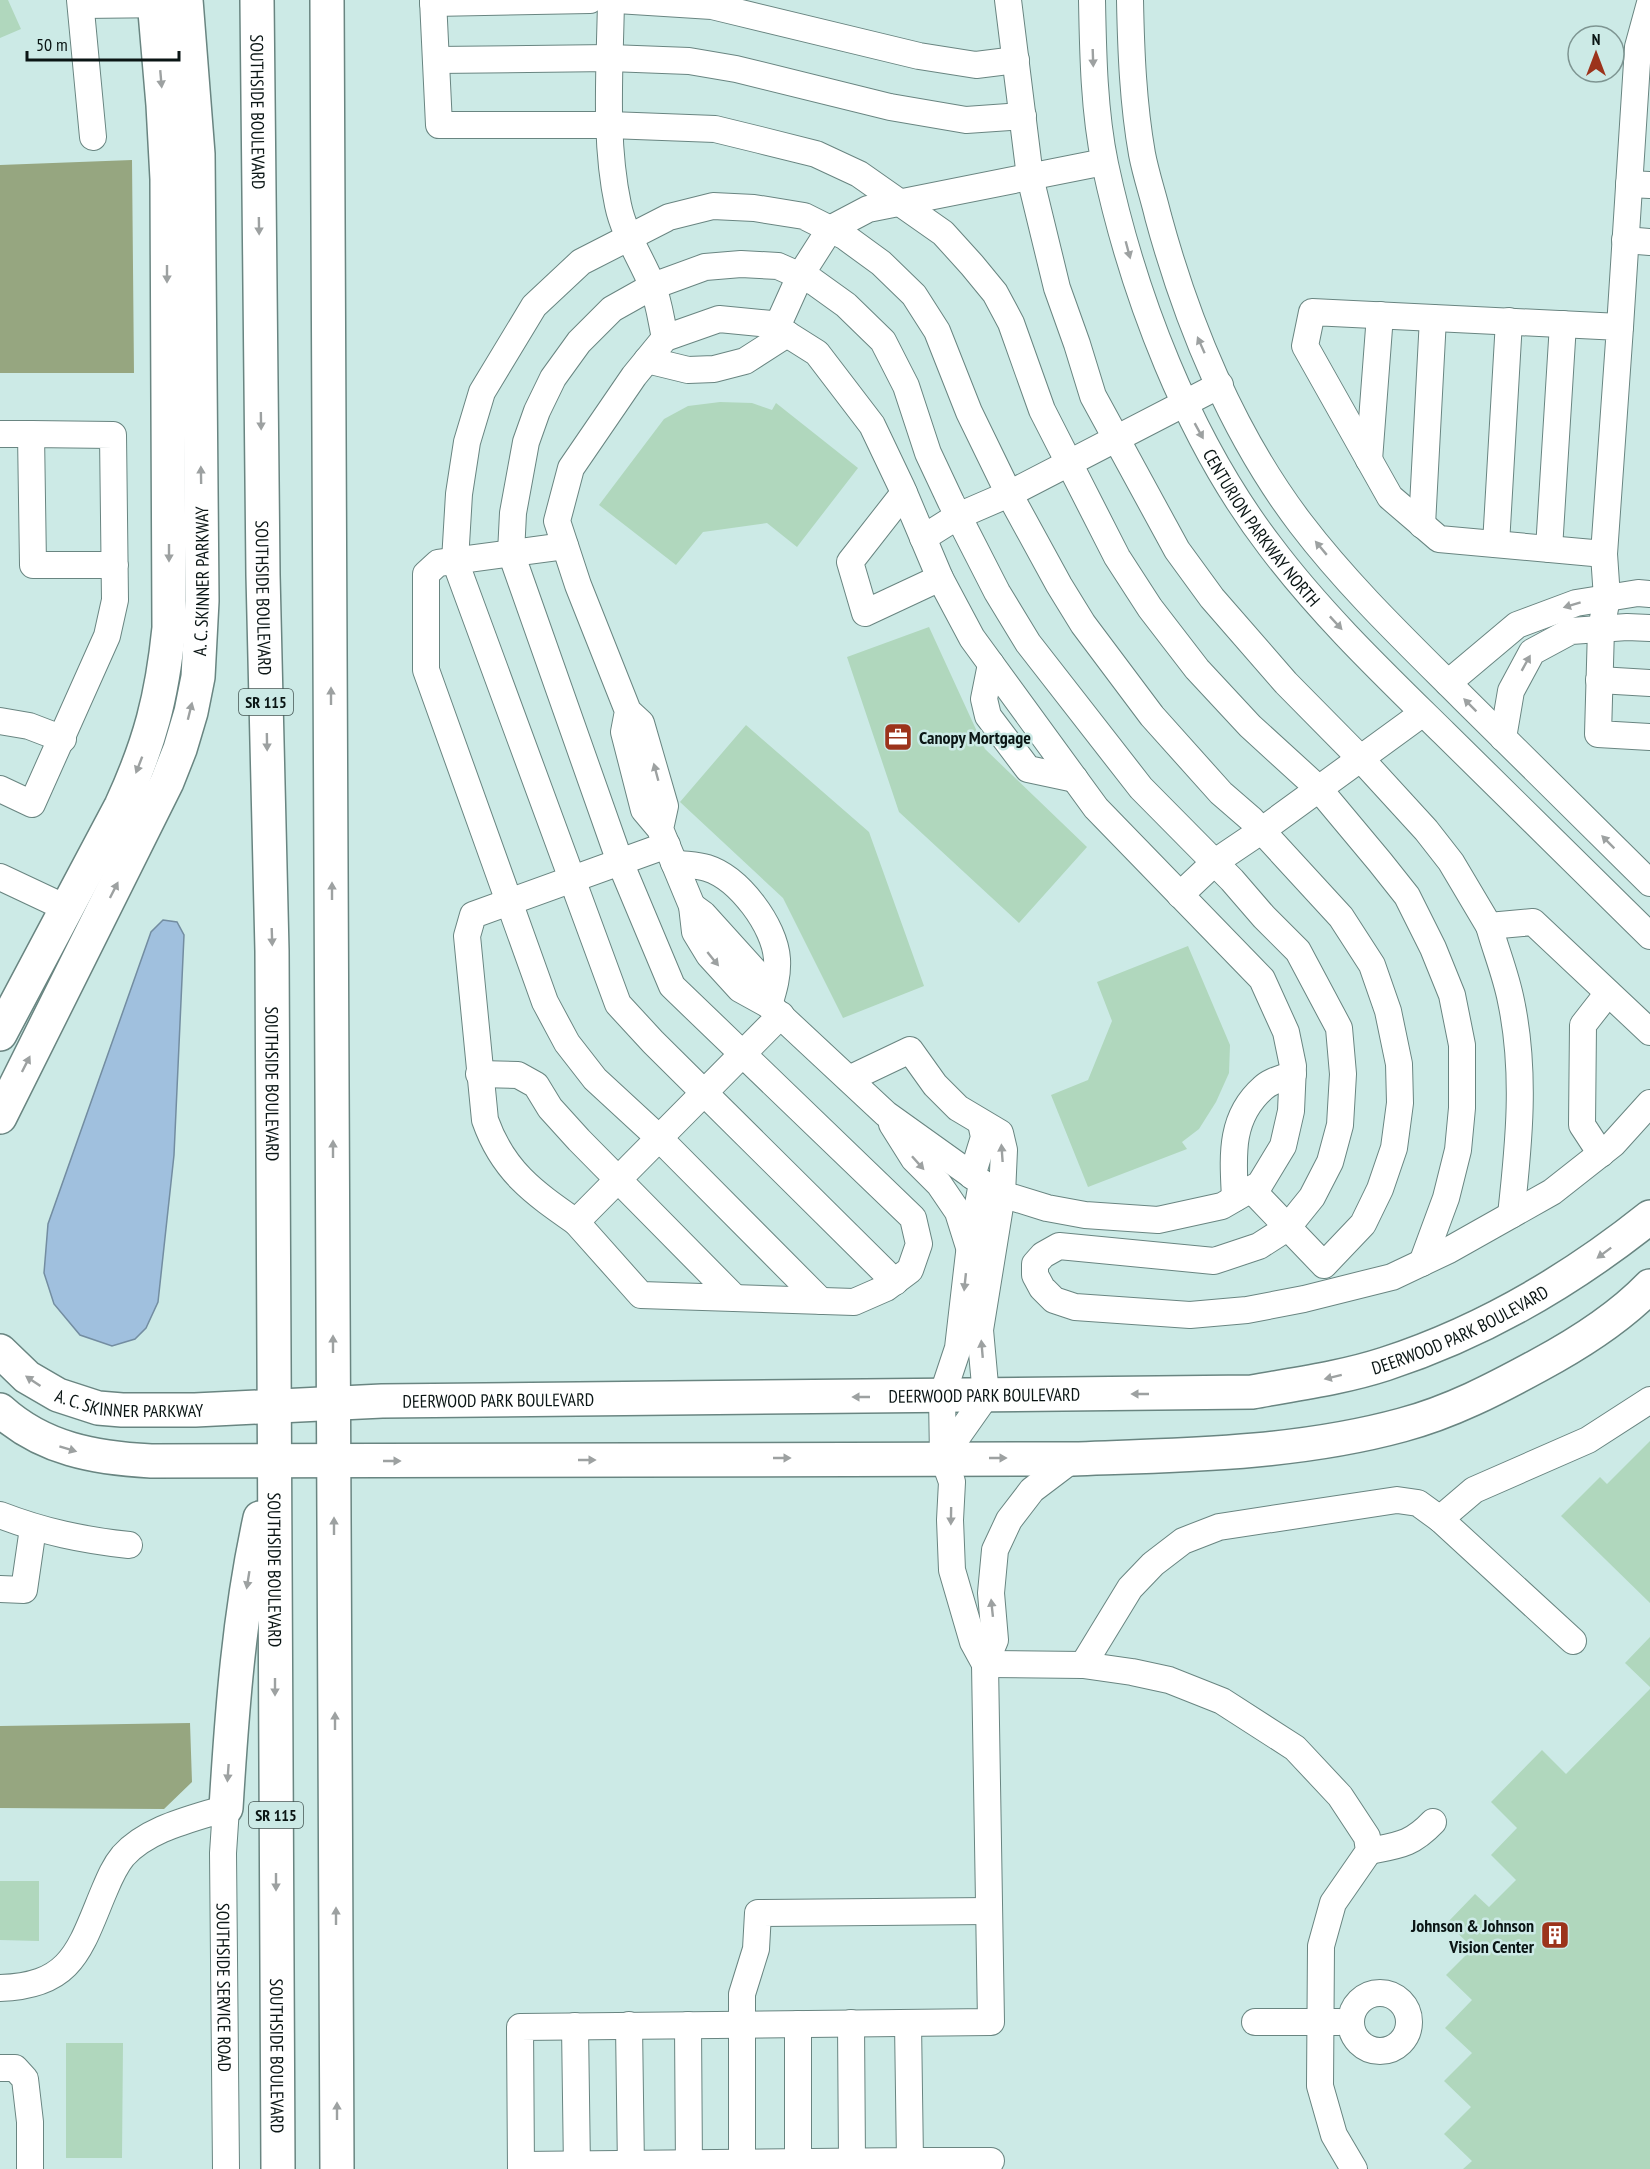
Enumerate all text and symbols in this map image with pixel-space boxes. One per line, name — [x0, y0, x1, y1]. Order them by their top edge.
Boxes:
scale bar — [27, 24, 178, 62]
north arrow — [1566, 24, 1626, 84]
text: N — [1592, 29, 1600, 49]
text: 50 m — [36, 33, 68, 56]
street label: SOUTHSIDE BOULEVARD — [246, 34, 270, 190]
one-way arrow — [1088, 49, 1098, 68]
one-way arrow — [156, 70, 166, 89]
one-way arrow — [254, 217, 264, 236]
one-way arrow — [1123, 241, 1133, 259]
one-way arrow — [162, 264, 172, 283]
one-way arrow — [1196, 335, 1206, 353]
one-way arrow — [256, 412, 266, 431]
one-way arrow — [1194, 422, 1204, 439]
street label: CENTURION PARKWAY NORTH — [1198, 445, 1326, 611]
one-way arrow — [196, 466, 206, 485]
street label: A. C. SKINNER PARKWAY — [188, 505, 214, 657]
street label: SOUTHSIDE BOULEVARD — [251, 520, 277, 676]
one-way arrow — [1315, 541, 1328, 556]
one-way arrow — [164, 543, 174, 562]
one-way arrow — [1563, 601, 1581, 610]
one-way arrow — [1329, 615, 1342, 630]
one-way arrow — [1521, 654, 1531, 671]
one-way arrow — [326, 686, 336, 705]
road number: SR 115 — [239, 689, 293, 715]
one-way arrow — [1463, 698, 1477, 712]
one-way arrow — [186, 702, 196, 721]
office icon: Canopy Mortgage — [882, 721, 914, 753]
place label: Canopy Mortgage — [919, 726, 1031, 749]
one-way arrow — [262, 733, 272, 752]
one-way arrow — [134, 756, 143, 774]
one-way arrow — [651, 763, 660, 781]
one-way arrow — [1602, 835, 1616, 849]
one-way arrow — [327, 881, 337, 900]
one-way arrow — [109, 882, 119, 899]
one-way arrow — [267, 928, 276, 947]
one-way arrow — [706, 951, 719, 966]
street label: SOUTHSIDE BOULEVARD — [261, 1006, 285, 1161]
one-way arrow — [22, 1056, 31, 1073]
one-way arrow — [328, 1139, 338, 1158]
one-way arrow — [998, 1143, 1007, 1162]
one-way arrow — [911, 1155, 925, 1170]
one-way arrow — [1596, 1246, 1611, 1258]
one-way arrow — [960, 1272, 970, 1291]
street label: DEERWOOD PARK BOULEVARD — [1369, 1280, 1552, 1379]
one-way arrow — [328, 1334, 338, 1353]
one-way arrow — [977, 1340, 987, 1359]
one-way arrow — [1324, 1372, 1342, 1382]
one-way arrow — [25, 1376, 41, 1387]
street label: DEERWOOD PARK BOULEVARD — [888, 1382, 1080, 1407]
street label: A. C. SKINNER PARKWAY — [52, 1383, 205, 1422]
street label: DEERWOOD PARK BOULEVARD — [402, 1387, 594, 1412]
one-way arrow — [1130, 1389, 1149, 1399]
one-way arrow — [851, 1392, 870, 1402]
one-way arrow — [59, 1445, 77, 1455]
one-way arrow — [773, 1453, 792, 1463]
one-way arrow — [989, 1453, 1008, 1463]
one-way arrow — [578, 1455, 597, 1464]
one-way arrow — [383, 1456, 402, 1466]
street label: SOUTHSIDE BOULEVARD — [263, 1492, 287, 1647]
one-way arrow — [946, 1506, 955, 1525]
one-way arrow — [329, 1516, 339, 1535]
one-way arrow — [244, 1570, 253, 1589]
one-way arrow — [987, 1598, 997, 1617]
one-way arrow — [270, 1678, 280, 1697]
one-way arrow — [330, 1711, 340, 1730]
one-way arrow — [223, 1764, 233, 1783]
road number: SR 115 — [249, 1802, 303, 1828]
one-way arrow — [271, 1873, 281, 1892]
street label: SOUTHSIDE SERVICE ROAD — [212, 1903, 237, 2072]
one-way arrow — [331, 1906, 341, 1925]
place label: Johnson & Johnson Vision Center — [1410, 1914, 1535, 1958]
building icon: Johnson & Johnson Vision Center — [1539, 1919, 1571, 1951]
street label: SOUTHSIDE BOULEVARD — [266, 1978, 289, 2133]
one-way arrow — [332, 2101, 342, 2120]

